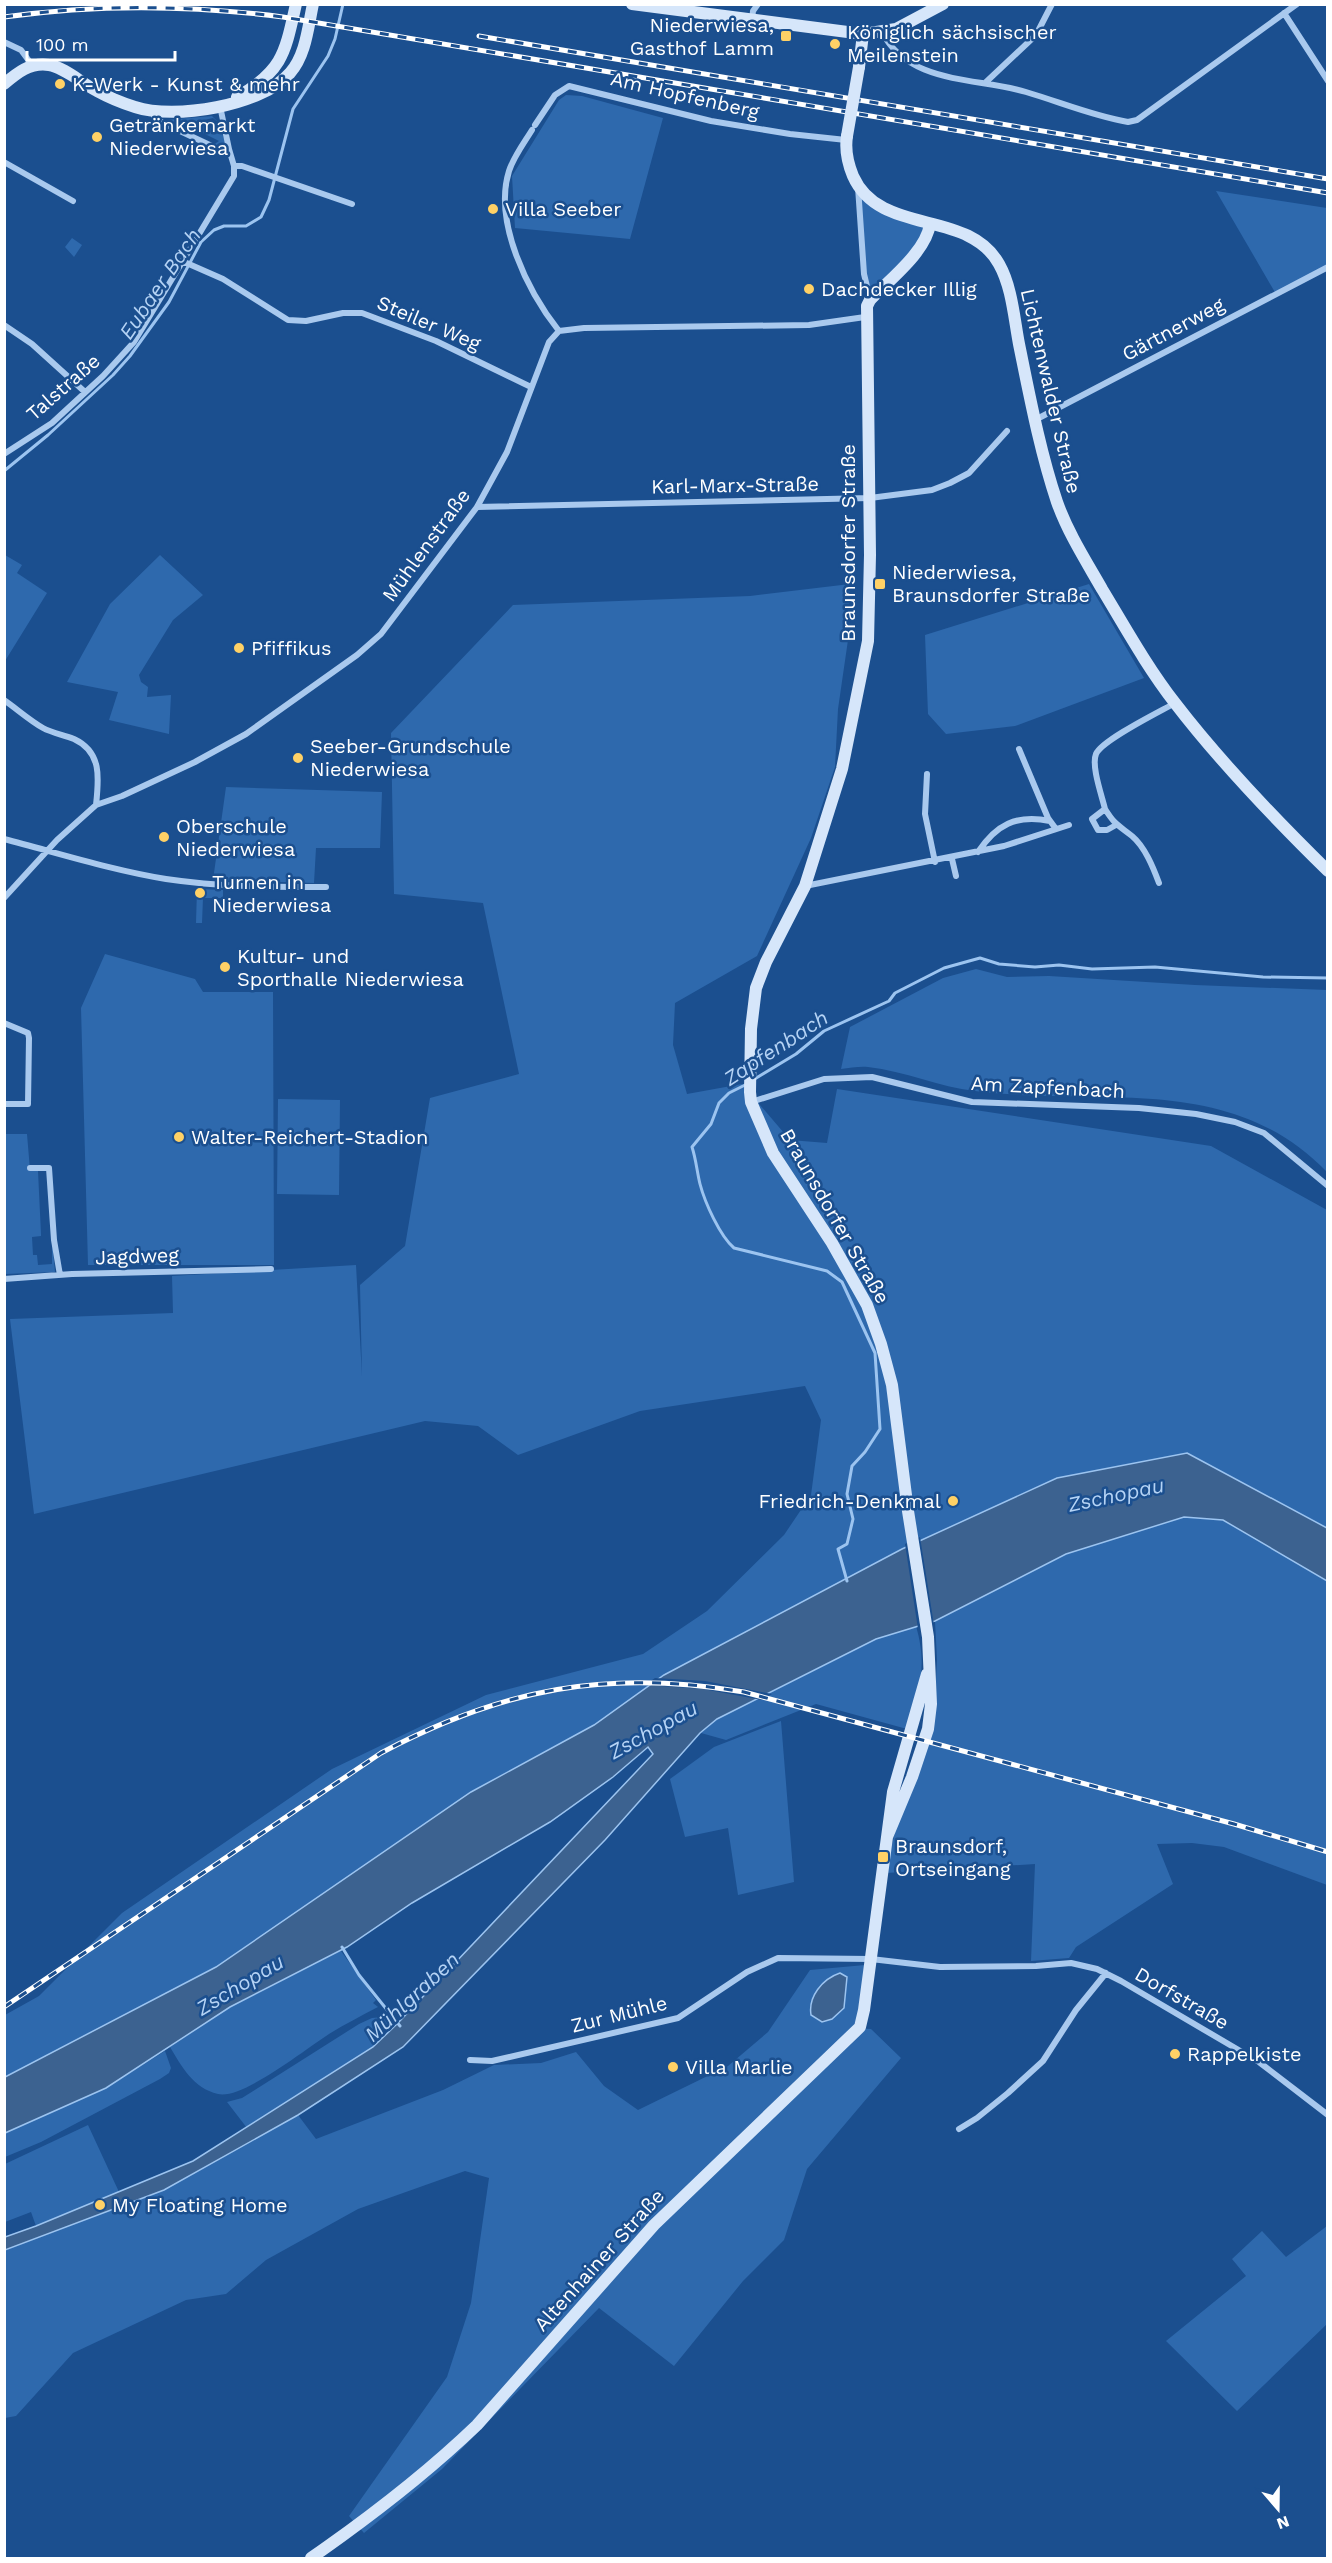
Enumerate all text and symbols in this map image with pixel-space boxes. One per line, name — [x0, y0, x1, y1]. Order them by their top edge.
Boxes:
place label: Niederwiesa, Gasthof Lamm — [630, 13, 774, 60]
place label: Königlich sächsischer Meilenstein — [847, 20, 1057, 67]
scale bar — [27, 24, 176, 62]
marker: Niederwiesa, Gasthof Lamm — [779, 29, 793, 43]
text: 100 m — [36, 34, 89, 55]
marker: Königlich sächsischer Meilenstein — [828, 37, 842, 51]
street label: Am Hopfenberg — [608, 66, 762, 124]
place label: K-Werk - Kunst & mehr — [72, 72, 300, 96]
marker: K-Werk - Kunst & mehr — [53, 77, 67, 91]
place label: Getränkemarkt Niederwiesa — [109, 113, 256, 160]
marker: Getränkemarkt Niederwiesa — [90, 130, 104, 144]
place label: Villa Seeber — [505, 197, 621, 221]
marker: Villa Seeber — [486, 202, 500, 216]
water label: Eubaer Bach — [113, 224, 206, 344]
place label: Dachdecker Illig — [821, 277, 977, 301]
marker: Dachdecker Illig — [802, 282, 816, 296]
street label: Lichtenwalder Straße — [1016, 286, 1086, 496]
street label: Steiler Weg — [373, 290, 485, 356]
street label: Gärtnerweg — [1118, 292, 1229, 366]
street label: Talstraße — [21, 349, 105, 425]
street label: Braunsdorfer Straße — [836, 444, 860, 642]
street label: Karl-Marx-Straße — [651, 472, 819, 498]
street label: Mühlenstraße — [377, 484, 475, 606]
place label: Niederwiesa, Braunsdorfer Straße — [892, 560, 1090, 607]
marker: Niederwiesa, Braunsdorfer Straße — [873, 577, 887, 591]
place label: Pfiffikus — [251, 636, 332, 660]
marker: Pfiffikus — [232, 641, 246, 655]
place label: Seeber-Grundschule Niederwiesa — [310, 734, 511, 781]
marker: Seeber-Grundschule Niederwiesa — [291, 751, 305, 765]
place label: Oberschule Niederwiesa — [176, 814, 295, 861]
marker: Oberschule Niederwiesa — [157, 830, 171, 844]
place label: Turnen in Niederwiesa — [212, 870, 331, 917]
marker: Turnen in Niederwiesa — [193, 886, 207, 900]
place label: Kultur- und Sporthalle Niederwiesa — [237, 944, 464, 991]
marker: Kultur- und Sporthalle Niederwiesa — [218, 960, 232, 974]
water label: Zapfenbach — [718, 1005, 833, 1091]
street label: Am Zapfenbach — [970, 1071, 1126, 1103]
street label: Braunsdorfer Straße — [775, 1124, 895, 1308]
place label: Walter-Reichert-Stadion — [191, 1125, 428, 1149]
marker: Walter-Reichert-Stadion — [172, 1130, 186, 1144]
street label: Jagdweg — [95, 1243, 180, 1269]
water label: Zschopau — [1065, 1472, 1166, 1517]
place label: Friedrich-Denkmal — [759, 1489, 941, 1513]
marker: Friedrich-Denkmal — [946, 1494, 960, 1508]
water label: Zschopau — [603, 1695, 702, 1765]
place label: Braunsdorf, Ortseingang — [895, 1834, 1011, 1881]
marker: Braunsdorf, Ortseingang — [876, 1850, 890, 1864]
water label: Mühlgraben — [359, 1947, 464, 2047]
water label: Zschopau — [191, 1949, 288, 2021]
street label: Dorfstraße — [1131, 1961, 1233, 2035]
street label: Zur Mühle — [568, 1990, 670, 2038]
place label: Rappelkiste — [1187, 2042, 1301, 2066]
marker: Rappelkiste — [1168, 2047, 1182, 2061]
place label: Villa Marlie — [685, 2055, 793, 2079]
marker: Villa Marlie — [666, 2060, 680, 2074]
street label: Altenhainer Straße — [529, 2184, 669, 2336]
place label: My Floating Home — [112, 2193, 288, 2217]
marker: My Floating Home — [93, 2198, 107, 2212]
north arrow — [1248, 2479, 1308, 2539]
text: N — [1274, 2512, 1292, 2534]

